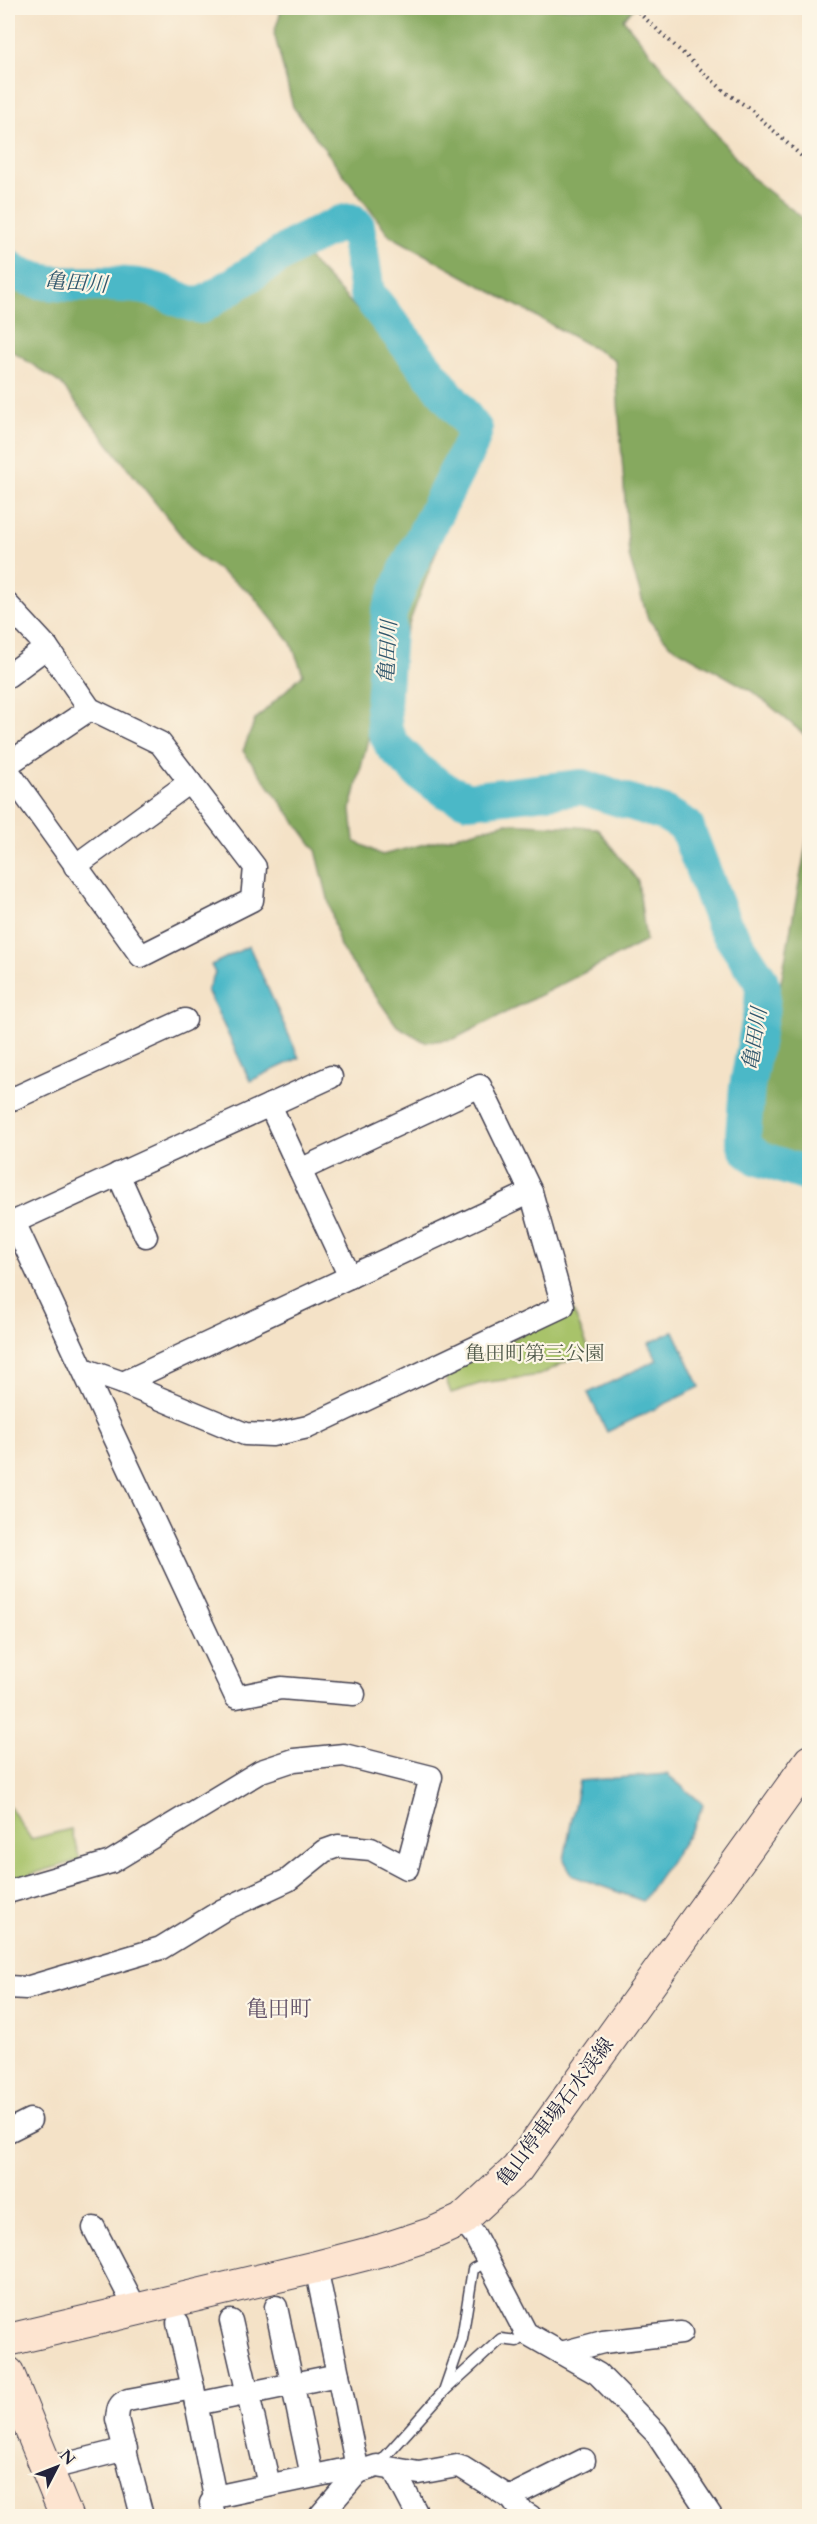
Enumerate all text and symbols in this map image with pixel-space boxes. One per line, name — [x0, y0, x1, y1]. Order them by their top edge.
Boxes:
water label: 亀田川 — [44, 266, 110, 300]
water label: 亀田川 — [372, 618, 404, 684]
water label: 亀田川 — [736, 1004, 775, 1072]
park label: 亀田町第三公園 — [465, 1340, 605, 1367]
district label: 亀田町 — [246, 1994, 312, 2024]
street label: 亀山停車場石水渓線 — [490, 2032, 620, 2192]
north arrow — [27, 2437, 87, 2497]
text: N — [55, 2445, 80, 2470]

